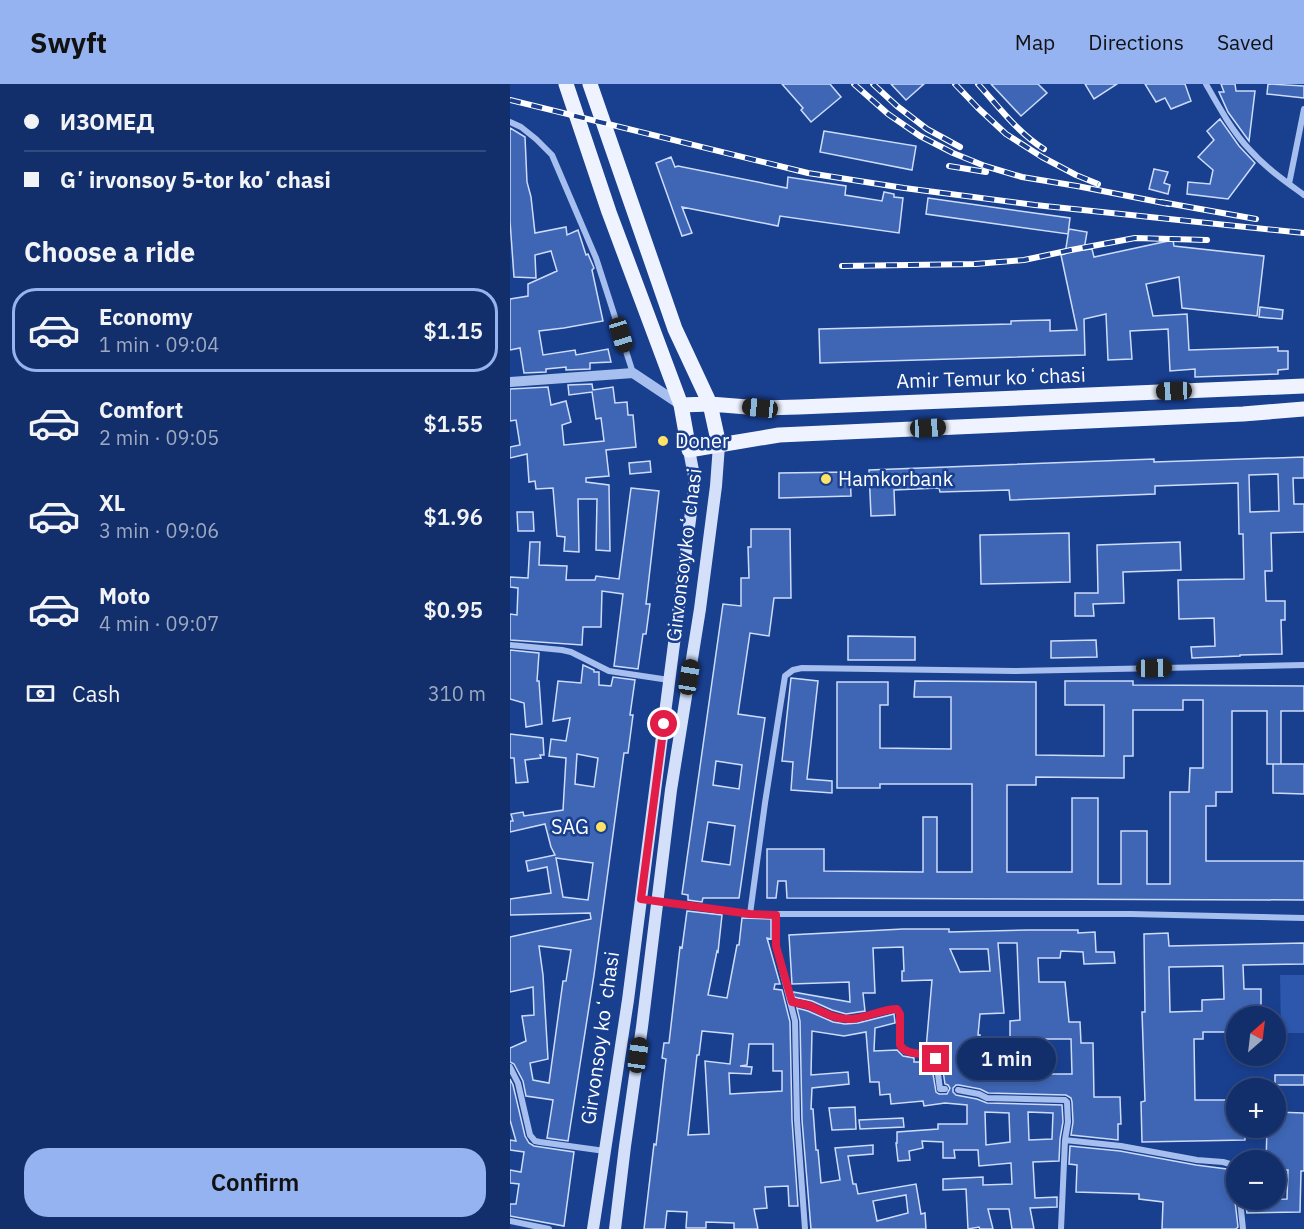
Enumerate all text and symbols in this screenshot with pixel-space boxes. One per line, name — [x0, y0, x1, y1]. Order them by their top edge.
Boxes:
text: Swyft — [30, 24, 107, 61]
text: Map — [1015, 28, 1055, 56]
text: Directions — [1088, 28, 1184, 56]
text: Saved — [1217, 28, 1274, 56]
text: ИЗОМЕД — [60, 107, 154, 136]
text: Gʼirvonsoy 5-tor koʼchasi — [60, 165, 331, 194]
text: Choose a ride — [24, 234, 195, 269]
text: Economy — [99, 302, 193, 331]
icon: car — [27, 303, 81, 357]
car — [607, 315, 635, 355]
text: $1.15 — [424, 316, 483, 345]
text: 1 min · 09:04 — [99, 331, 219, 358]
street label: Amir Temur koʻchasi — [896, 361, 1086, 394]
car — [1156, 381, 1192, 401]
text: Comfort — [99, 395, 183, 424]
icon: car — [27, 396, 81, 450]
car — [741, 397, 779, 419]
text: $1.55 — [424, 409, 483, 438]
car — [910, 418, 946, 438]
text: 2 min · 09:05 — [99, 424, 219, 451]
place label: Doner — [675, 427, 729, 454]
marker: Doner — [656, 434, 670, 448]
place label: Hamkorbank — [838, 465, 954, 492]
street label: Girvonsoy koʻchasi — [659, 467, 708, 643]
marker: Hamkorbank — [819, 472, 833, 486]
text: XL — [99, 488, 125, 517]
icon: car — [27, 489, 81, 543]
text: $1.96 — [424, 502, 483, 531]
text: 3 min · 09:06 — [99, 517, 219, 544]
text: Moto — [99, 581, 150, 610]
icon: car — [27, 582, 81, 636]
text: $0.95 — [424, 595, 483, 624]
text: 4 min · 09:07 — [99, 610, 219, 637]
car — [677, 658, 701, 696]
car — [1136, 659, 1172, 677]
icon: cash — [24, 677, 57, 710]
text: Cash — [72, 679, 121, 708]
text: 310 m — [428, 680, 486, 707]
route start — [650, 710, 677, 737]
place label: SAG — [551, 813, 589, 840]
marker: SAG — [594, 820, 608, 834]
street label: Girvonsoy koʻchasi — [574, 950, 625, 1126]
north arrow — [1226, 1006, 1286, 1066]
map controls — [1226, 1006, 1286, 1210]
car — [627, 1036, 649, 1074]
callout: 1 min — [957, 1038, 1056, 1080]
route end — [922, 1045, 949, 1072]
text: 1 min — [981, 1045, 1032, 1072]
button: + — [1226, 1078, 1286, 1138]
button: Confirm — [24, 1148, 486, 1217]
button: − — [1226, 1150, 1286, 1210]

